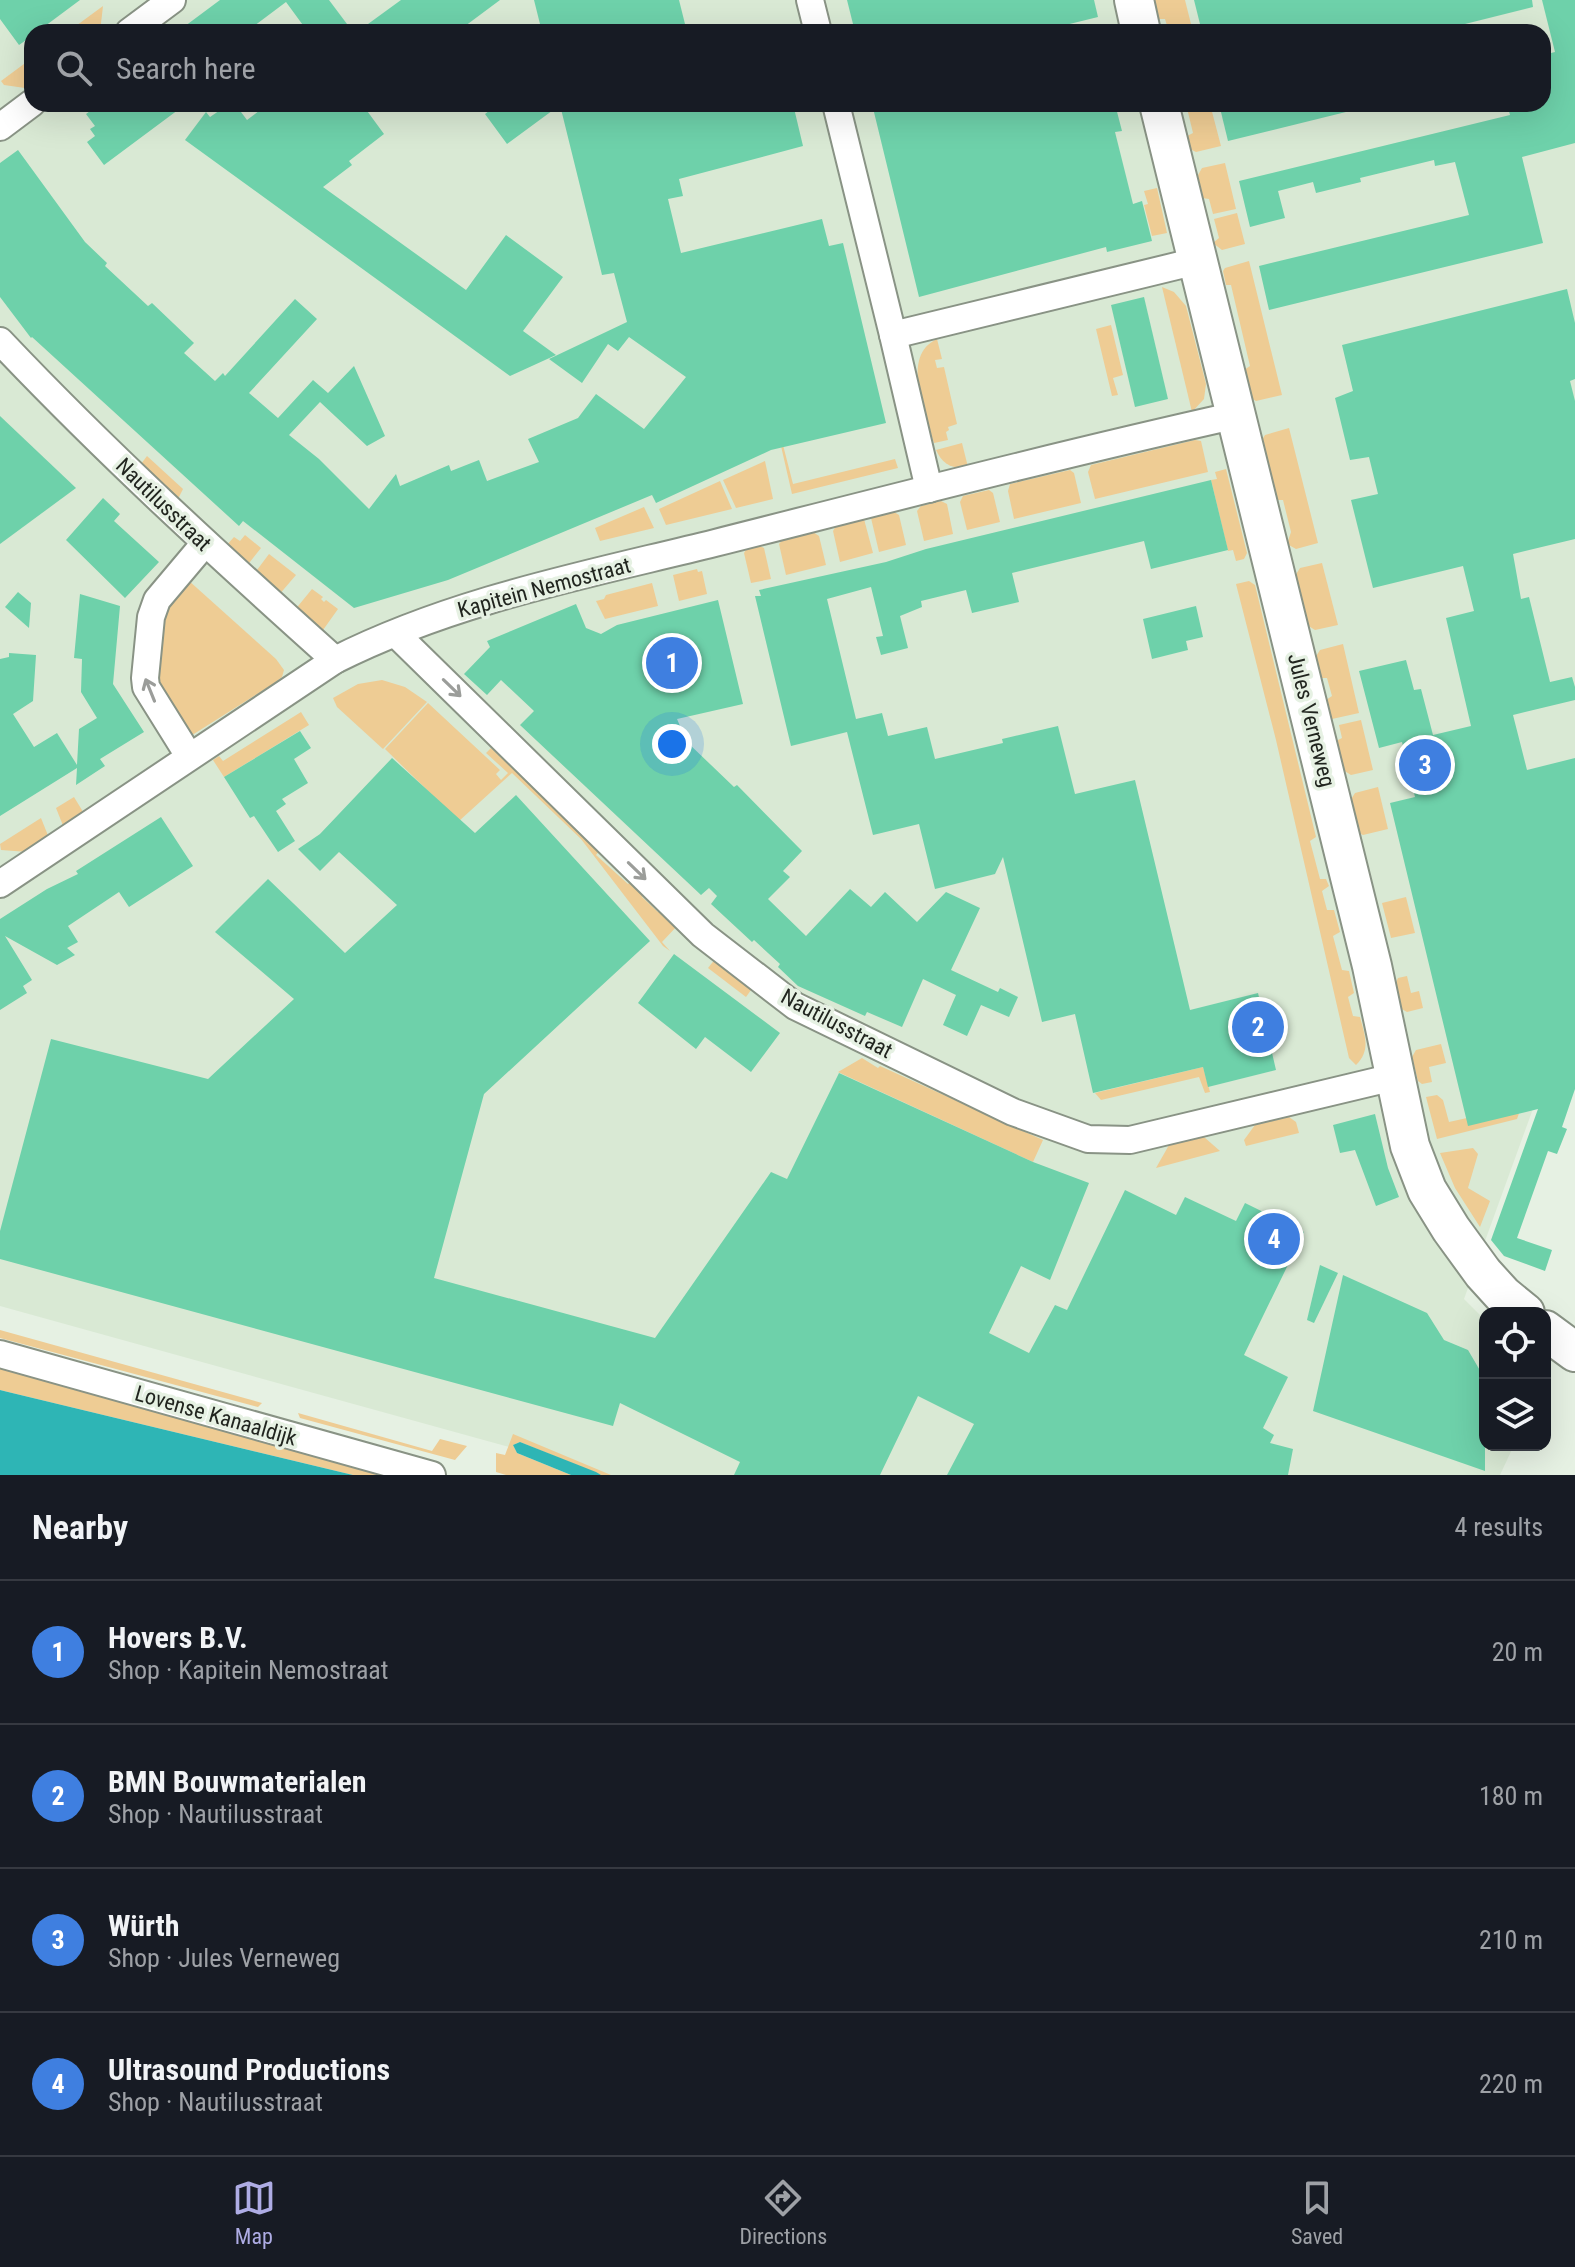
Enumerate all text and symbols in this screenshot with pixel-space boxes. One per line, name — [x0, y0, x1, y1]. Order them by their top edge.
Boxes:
search box — [24, 24, 1551, 112]
icon: search — [52, 46, 96, 90]
text: Search here — [116, 51, 256, 86]
street label: Nautilusstraat — [111, 453, 216, 556]
street label: Kapitein Nemostraat — [455, 552, 633, 623]
pin: 1 — [646, 633, 698, 693]
street label: Jules Verneweg — [1283, 651, 1340, 790]
one-way arrow — [142, 678, 156, 702]
one-way arrow — [442, 679, 462, 698]
your location — [652, 724, 692, 764]
pin: 3 — [1399, 735, 1451, 795]
one-way arrow — [627, 861, 647, 880]
street label: Nautilusstraat — [777, 984, 897, 1063]
pin: 2 — [1232, 997, 1284, 1057]
pin: 4 — [1248, 1209, 1300, 1269]
map controls — [1479, 1307, 1551, 1451]
button: locate — [1479, 1307, 1551, 1379]
button: layers — [1479, 1379, 1551, 1451]
street label: Lovense Kanaaldijk — [132, 1380, 300, 1451]
text: Nearby — [32, 1507, 128, 1547]
text: 4 results — [1454, 1512, 1543, 1542]
text: Hovers B.V. — [108, 1620, 248, 1655]
text: 1 — [51, 1637, 65, 1667]
text: 20 m — [1492, 1637, 1543, 1667]
text: Shop · Kapitein Nemostraat — [108, 1655, 389, 1685]
text: BMN Bouwmaterialen — [108, 1764, 367, 1799]
text: 2 — [51, 1781, 65, 1811]
text: 180 m — [1479, 1781, 1543, 1811]
text: Shop · Nautilusstraat — [108, 1799, 323, 1829]
text: Würth — [108, 1908, 180, 1943]
text: 3 — [51, 1925, 65, 1955]
text: 210 m — [1479, 1925, 1543, 1955]
text: Shop · Jules Verneweg — [108, 1943, 340, 1973]
text: Ultrasound Productions — [108, 2052, 390, 2087]
text: 4 — [51, 2069, 65, 2099]
text: 220 m — [1479, 2069, 1543, 2099]
text: Shop · Nautilusstraat — [108, 2087, 323, 2117]
tab: Map — [232, 2176, 276, 2249]
tab: Directions — [739, 2176, 827, 2249]
tab: Saved — [1291, 2176, 1343, 2249]

